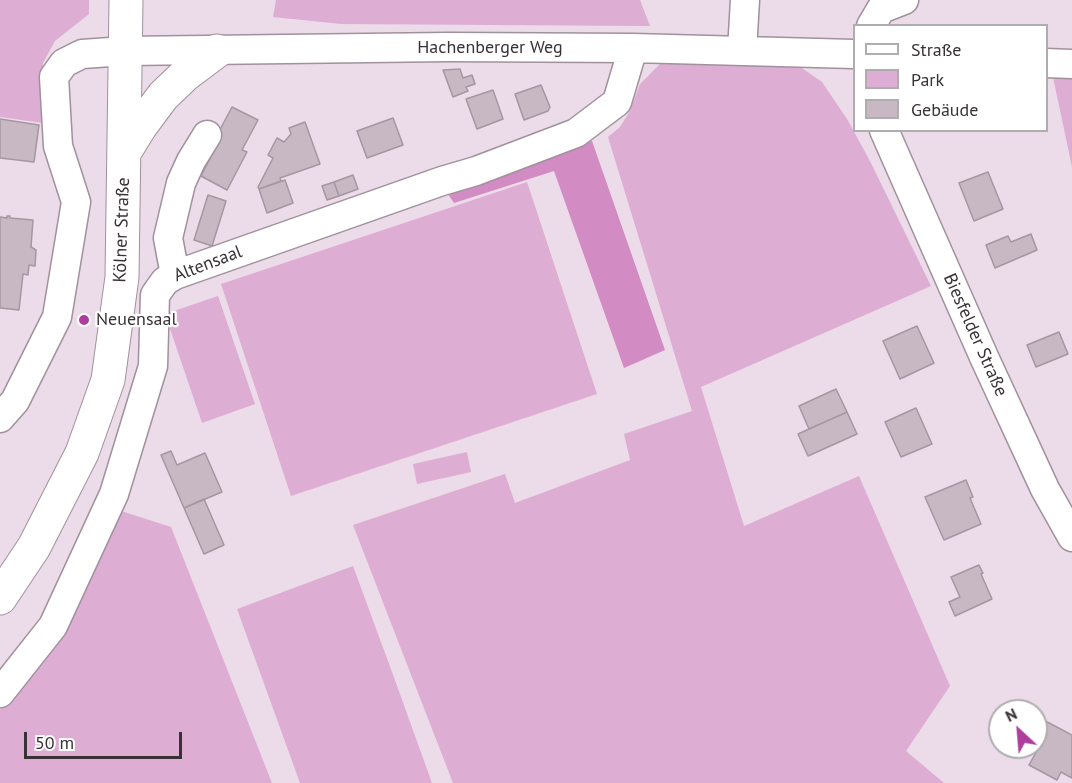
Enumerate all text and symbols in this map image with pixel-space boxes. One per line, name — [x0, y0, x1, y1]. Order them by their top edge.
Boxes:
legend — [853, 24, 1048, 132]
street label: Hachenberger Weg — [417, 37, 563, 59]
text: Straße — [911, 38, 962, 61]
text: Park — [911, 68, 944, 91]
text: Gebäude — [911, 98, 978, 121]
street label: Kölner Straße — [109, 177, 135, 283]
street label: Altensaal — [171, 241, 245, 287]
street label: Biesfelder Straße — [938, 270, 1012, 400]
place label: Neuensaal — [96, 309, 177, 331]
marker: Neuensaal — [77, 313, 91, 327]
north arrow — [988, 699, 1048, 759]
text: N — [1002, 703, 1020, 726]
scale bar — [27, 720, 184, 758]
text: 50 m — [35, 731, 74, 754]

